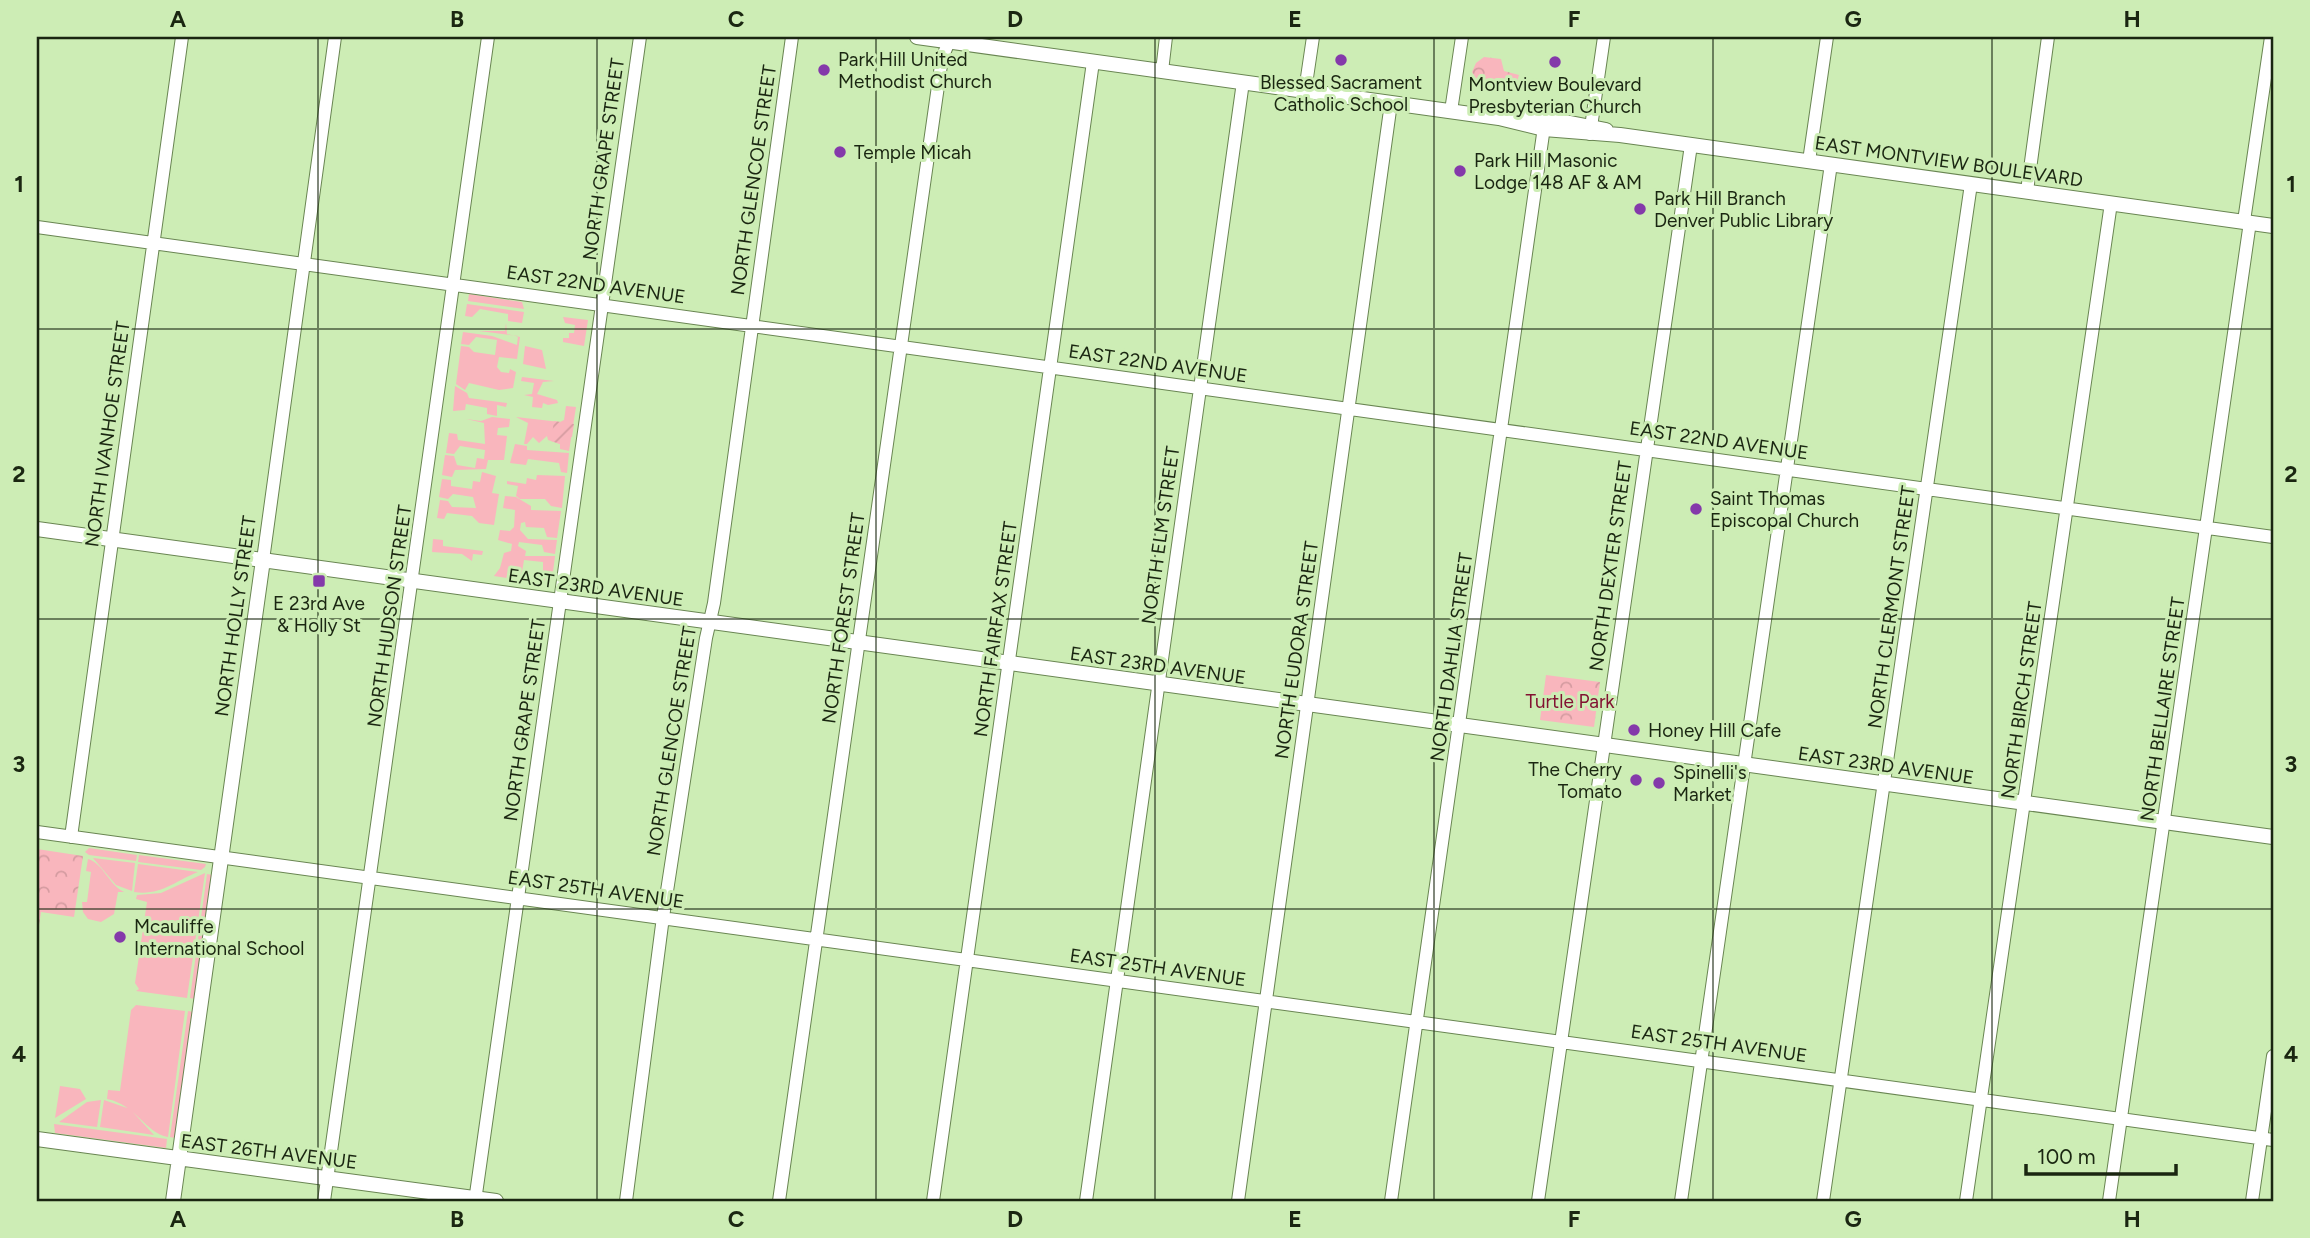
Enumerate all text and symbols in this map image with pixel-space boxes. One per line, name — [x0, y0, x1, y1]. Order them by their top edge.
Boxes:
text: A — [170, 5, 187, 33]
text: B — [450, 5, 464, 33]
text: C — [728, 5, 745, 33]
text: D — [1007, 5, 1023, 33]
text: E — [1288, 5, 1302, 33]
text: F — [1568, 5, 1581, 33]
text: G — [1844, 5, 1862, 33]
text: H — [2123, 5, 2141, 33]
place label: Park Hill United Methodist Church — [838, 48, 992, 93]
marker: Blessed Sacrament Catholic School — [1333, 52, 1349, 68]
marker: Montview Boulevard Presbyterian Church — [1547, 54, 1563, 70]
street label: NORTH GRAPE STREET — [578, 56, 629, 262]
marker: Park Hill United Methodist Church — [816, 62, 832, 78]
street label: NORTH GLENCOE STREET — [726, 63, 781, 297]
place label: Blessed Sacrament Catholic School — [1260, 71, 1422, 116]
place label: Montview Boulevard Presbyterian Church — [1468, 73, 1642, 118]
street label: EAST MONTVIEW BOULEVARD — [1813, 131, 2084, 192]
place label: Temple Micah — [854, 141, 971, 164]
marker: Temple Micah — [832, 144, 848, 160]
place label: Park Hill Masonic Lodge 148 AF & AM — [1474, 149, 1642, 194]
marker: Park Hill Masonic Lodge 148 AF & AM — [1452, 163, 1468, 179]
text: 1 — [14, 170, 24, 198]
text: 1 — [2286, 170, 2296, 198]
place label: Park Hill Branch Denver Public Library — [1654, 187, 1833, 232]
marker: Park Hill Branch Denver Public Library — [1632, 201, 1648, 217]
street label: EAST 22ND AVENUE — [505, 261, 687, 308]
street label: NORTH IVANHOE STREET — [80, 319, 135, 548]
street label: EAST 22ND AVENUE — [1067, 340, 1249, 387]
street label: EAST 22ND AVENUE — [1628, 417, 1810, 464]
street label: NORTH ELM STREET — [1137, 444, 1184, 626]
street label: NORTH DEXTER STREET — [1584, 459, 1637, 673]
text: 2 — [12, 460, 26, 488]
text: 2 — [2284, 460, 2298, 488]
street label: NORTH CLERMONT STREET — [1863, 484, 1920, 730]
place label: Saint Thomas Episcopal Church — [1710, 487, 1859, 532]
marker: Saint Thomas Episcopal Church — [1688, 501, 1704, 517]
street label: NORTH HUDSON STREET — [362, 503, 417, 729]
street label: NORTH FOREST STREET — [817, 511, 870, 725]
street label: NORTH HOLLY STREET — [210, 514, 261, 718]
street label: NORTH FAIRFAX STREET — [969, 519, 1022, 738]
street label: NORTH EUDORA STREET — [1270, 539, 1323, 760]
street label: NORTH DAHLIA STREET — [1425, 551, 1478, 763]
street label: EAST 23RD AVENUE — [506, 564, 685, 611]
marker: E 23rd Ave & Holly St — [311, 573, 327, 589]
place label: E 23rd Ave & Holly St — [273, 592, 365, 637]
street label: NORTH BELLAIRE STREET — [2135, 595, 2190, 823]
street label: NORTH BIRCH STREET — [1996, 599, 2047, 800]
street label: NORTH GRAPE STREET — [499, 617, 550, 823]
street label: NORTH GLENCOE STREET — [642, 624, 701, 858]
street label: EAST 23RD AVENUE — [1068, 642, 1247, 689]
park label: Turtle Park — [1525, 690, 1615, 713]
place label: Honey Hill Cafe — [1648, 719, 1781, 742]
marker: Honey Hill Cafe — [1626, 722, 1642, 738]
street label: EAST 23RD AVENUE — [1796, 742, 1975, 789]
text: 3 — [13, 750, 25, 778]
text: 3 — [2285, 750, 2297, 778]
place label: The Cherry Tomato — [1528, 758, 1622, 803]
place label: Spinelli's Market — [1673, 761, 1747, 806]
marker: The Cherry Tomato — [1628, 772, 1644, 788]
marker: Spinelli's Market — [1651, 775, 1667, 791]
street label: EAST 25TH AVENUE — [506, 866, 686, 913]
place label: Mcauliffe International School — [134, 915, 305, 960]
marker: Mcauliffe International School — [112, 929, 128, 945]
street label: EAST 25TH AVENUE — [1068, 944, 1248, 991]
street label: EAST 25TH AVENUE — [1629, 1020, 1809, 1067]
text: 4 — [12, 1040, 26, 1068]
text: 4 — [2284, 1040, 2298, 1068]
street label: EAST 26TH AVENUE — [179, 1129, 358, 1174]
scale bar — [2026, 1133, 2177, 1177]
text: 100 m — [2037, 1144, 2096, 1169]
text: A — [170, 1205, 187, 1233]
text: B — [450, 1205, 464, 1233]
text: C — [728, 1205, 745, 1233]
text: D — [1007, 1205, 1023, 1233]
text: E — [1288, 1205, 1302, 1233]
text: F — [1568, 1205, 1581, 1233]
text: G — [1844, 1205, 1862, 1233]
text: H — [2123, 1205, 2141, 1233]

